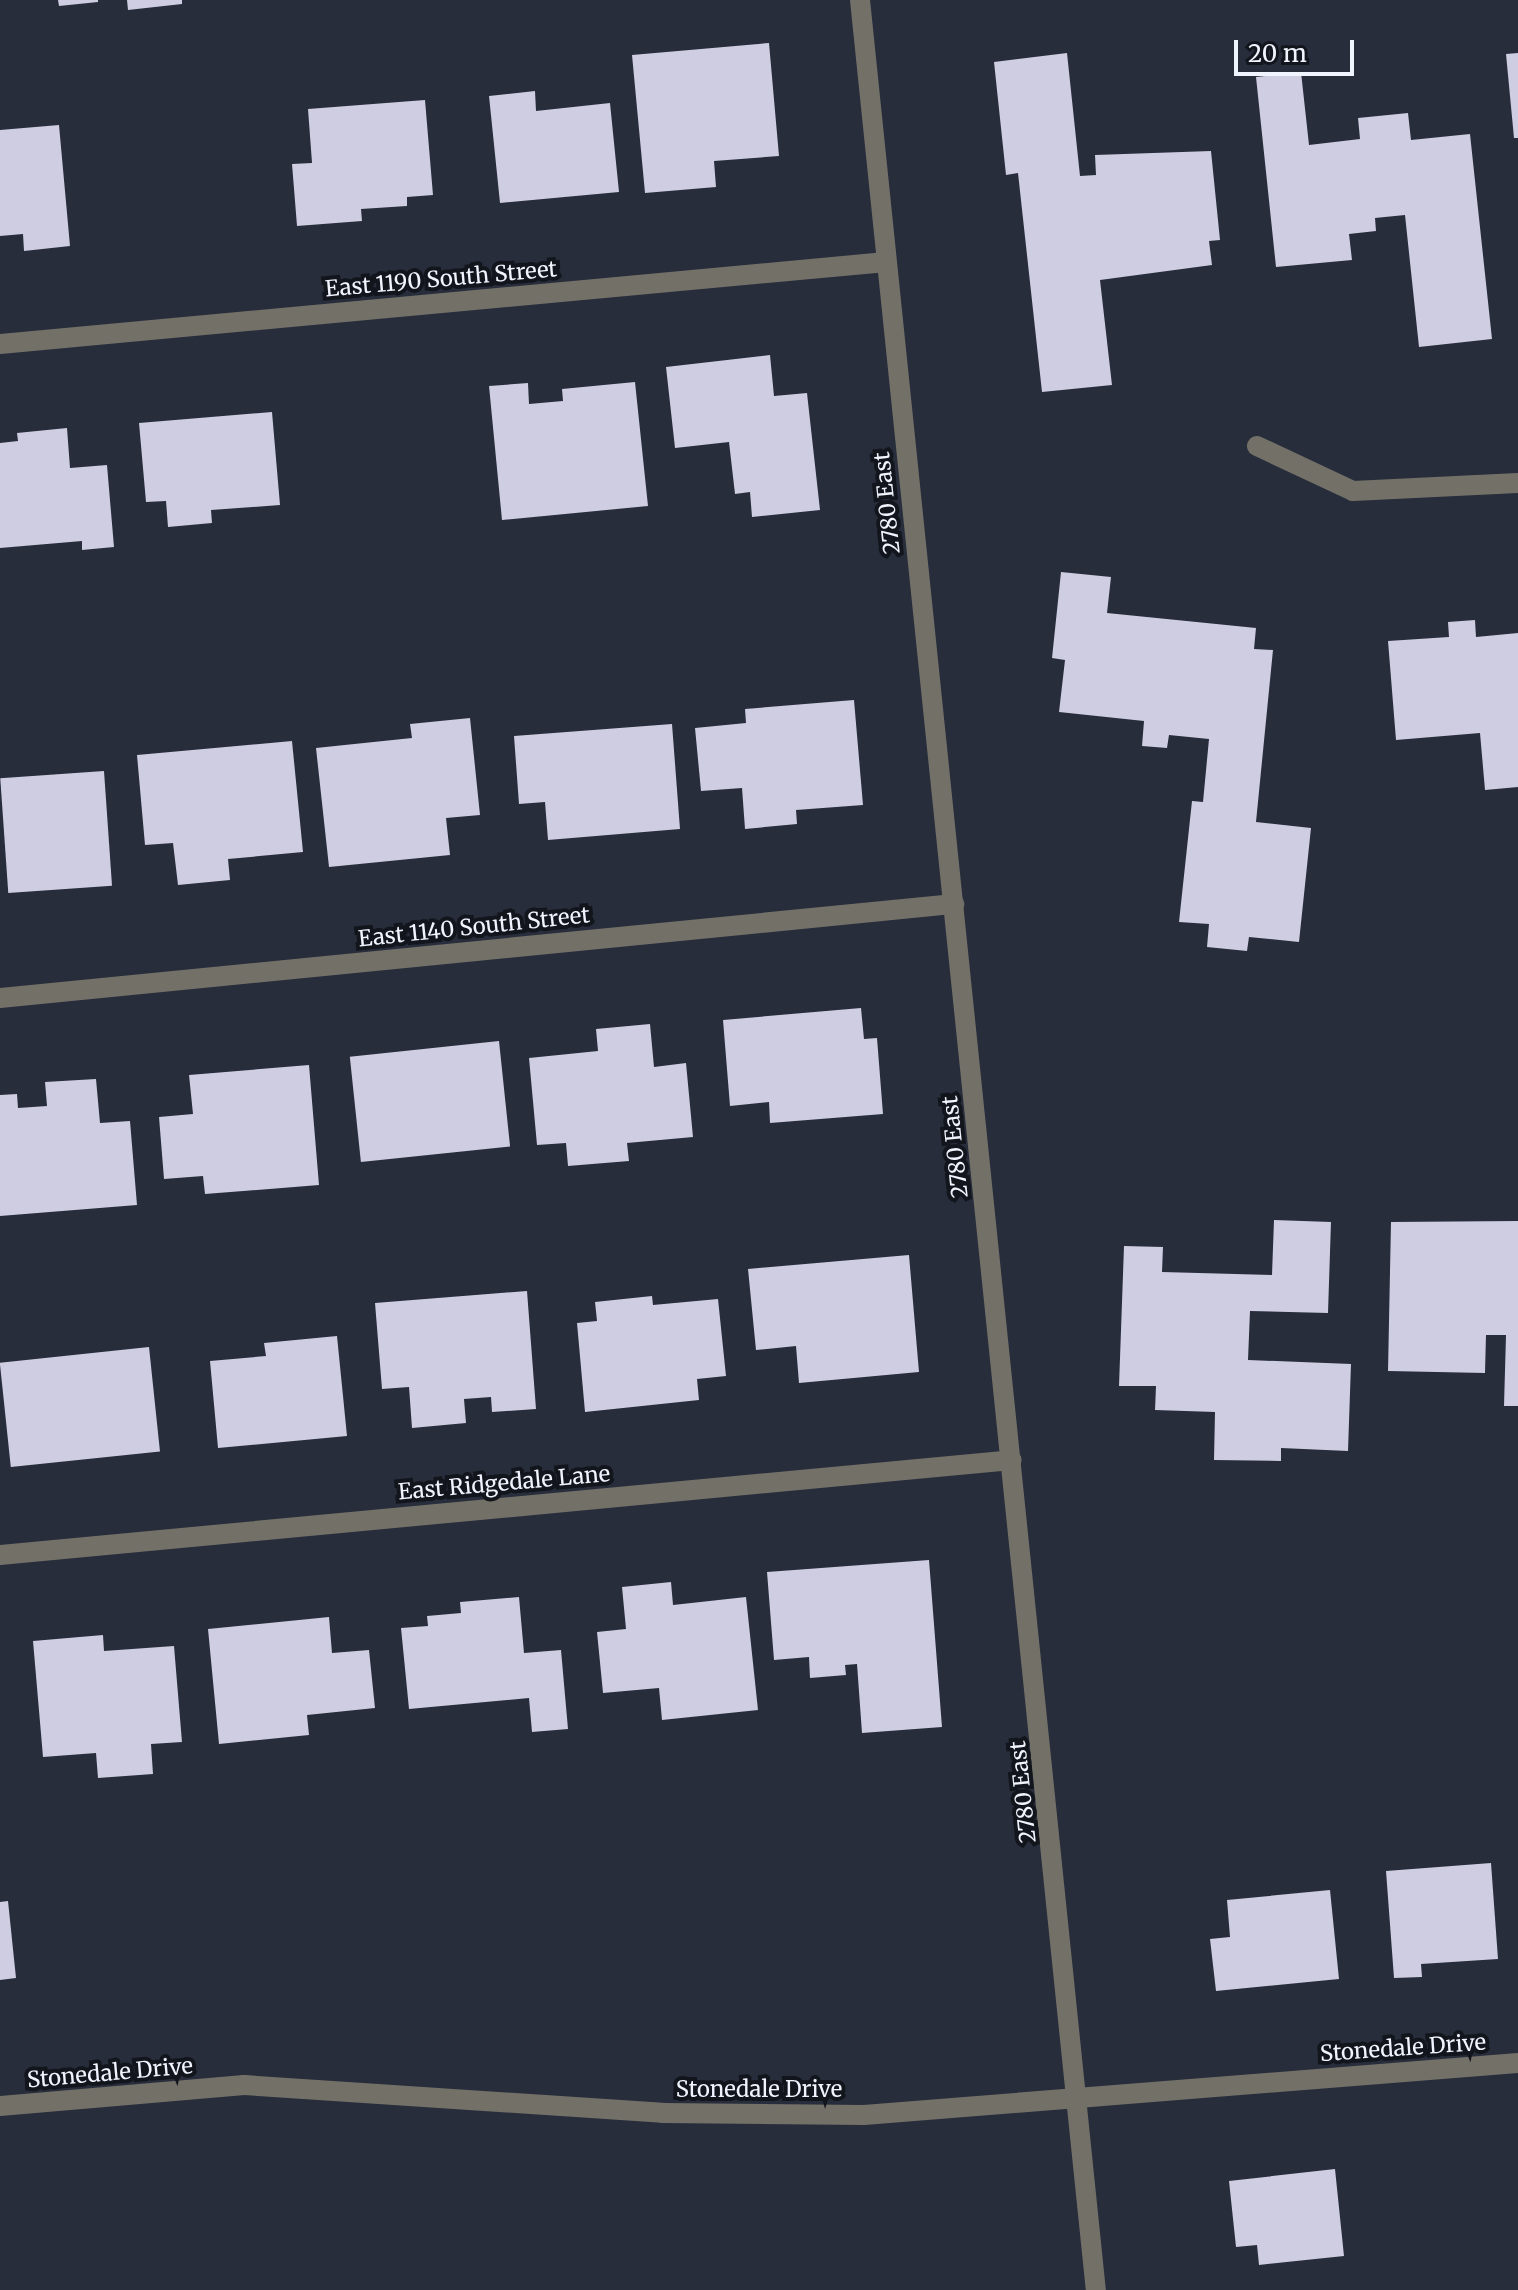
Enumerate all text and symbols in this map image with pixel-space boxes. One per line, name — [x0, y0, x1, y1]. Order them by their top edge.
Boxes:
scale bar — [1238, 24, 1358, 74]
text: 20 m — [1248, 38, 1307, 69]
street label: East 1190 South Street — [324, 256, 558, 302]
street label: 2780 East — [869, 451, 905, 555]
street label: East 1140 South Street — [357, 902, 591, 952]
street label: 2780 East — [937, 1095, 973, 1199]
street label: East Ridgedale Lane — [397, 1461, 611, 1505]
street label: 2780 East — [1005, 1740, 1041, 1844]
street label: Stonedale Drive — [1319, 2029, 1487, 2067]
street label: Stonedale Drive — [26, 2053, 194, 2093]
street label: Stonedale Drive — [676, 2077, 842, 2103]

